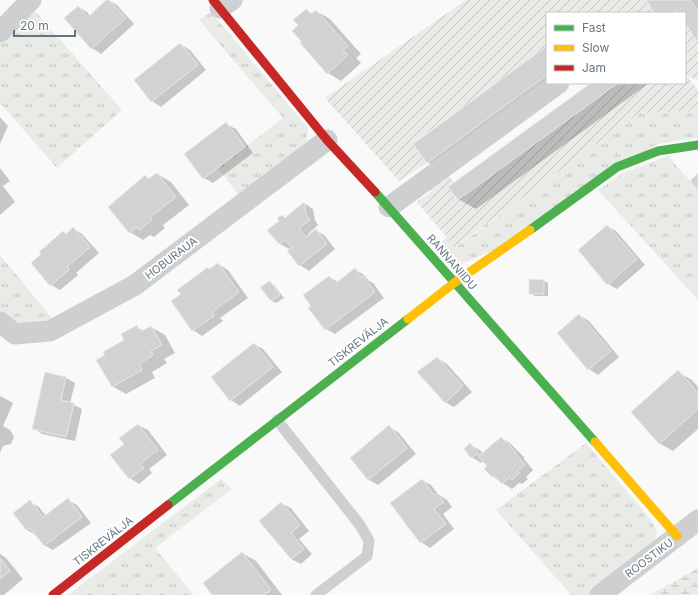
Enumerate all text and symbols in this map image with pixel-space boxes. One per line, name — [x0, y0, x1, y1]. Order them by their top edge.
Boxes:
scale bar — [14, 12, 75, 38]
legend — [546, 12, 686, 84]
text: 20 m — [20, 18, 49, 33]
text: Fast — [582, 20, 606, 35]
text: Slow — [582, 40, 610, 55]
text: Jam — [582, 60, 606, 75]
street label: RANNANIIDU — [424, 231, 480, 293]
street label: HOBURAUA — [142, 234, 200, 282]
street label: TISKREVÄLJA — [325, 314, 391, 370]
street label: TISKREVÄLJA — [70, 513, 136, 569]
street label: ROOSTIKU — [622, 535, 676, 581]

